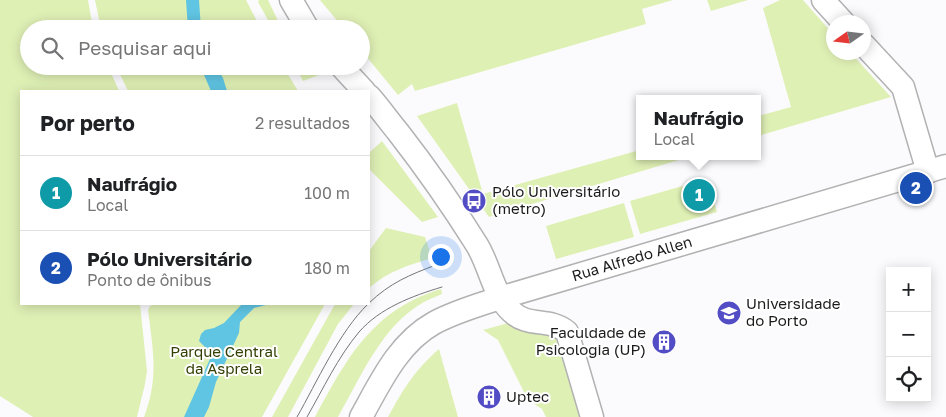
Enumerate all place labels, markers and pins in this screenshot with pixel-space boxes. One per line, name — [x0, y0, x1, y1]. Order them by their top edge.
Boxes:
pin: 2 — [900, 169, 932, 207]
pin: 1 — [683, 176, 715, 214]
place label: Pólo Universitário (metro) — [492, 182, 620, 217]
bus stop icon: Pólo Universitário (metro) — [461, 188, 487, 214]
place label: Universidade do Porto — [746, 294, 841, 329]
school or university icon: Universidade do Porto — [716, 300, 742, 326]
place label: Faculdade de Psicologia (UP) — [536, 323, 646, 358]
building icon: Faculdade de Psicologia (UP) — [651, 329, 677, 355]
building icon: Uptec — [476, 384, 502, 410]
place label: Uptec — [506, 387, 549, 405]

